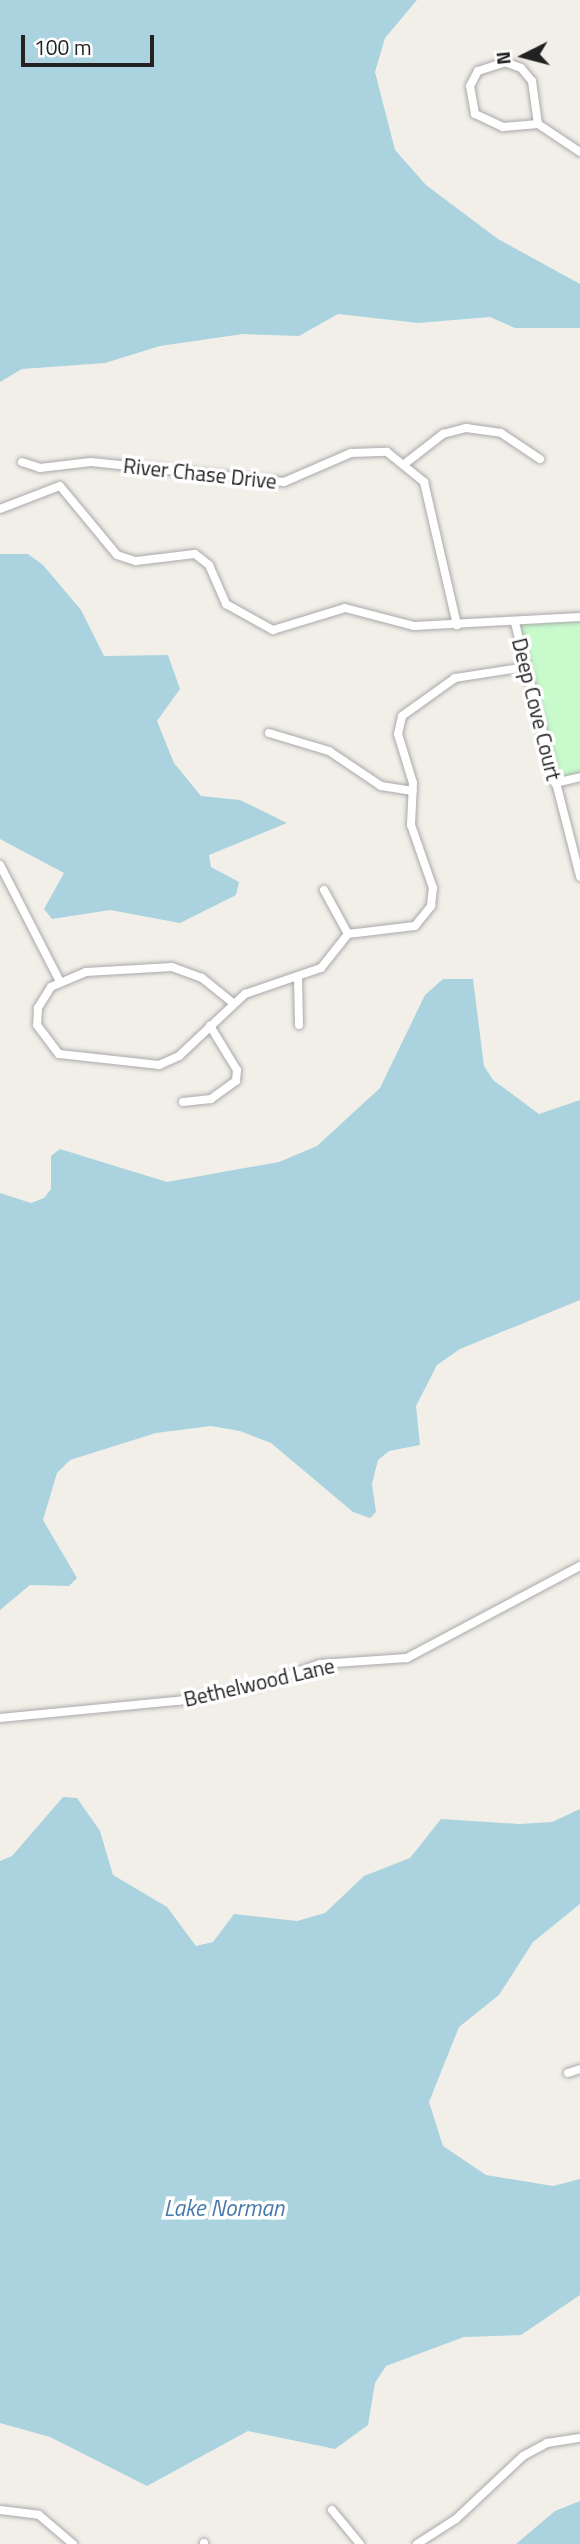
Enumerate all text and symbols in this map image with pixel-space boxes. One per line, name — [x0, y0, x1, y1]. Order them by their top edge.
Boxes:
scale bar — [24, 21, 158, 65]
north arrow — [489, 21, 559, 91]
text: 100 m — [34, 31, 91, 63]
text: N — [488, 50, 518, 66]
street label: River Chase Drive — [122, 452, 278, 494]
street label: Deep Cove Court — [507, 635, 567, 783]
street label: Bethelwood Lane — [181, 1652, 337, 1712]
water label: Lake Norman — [164, 2194, 284, 2222]

